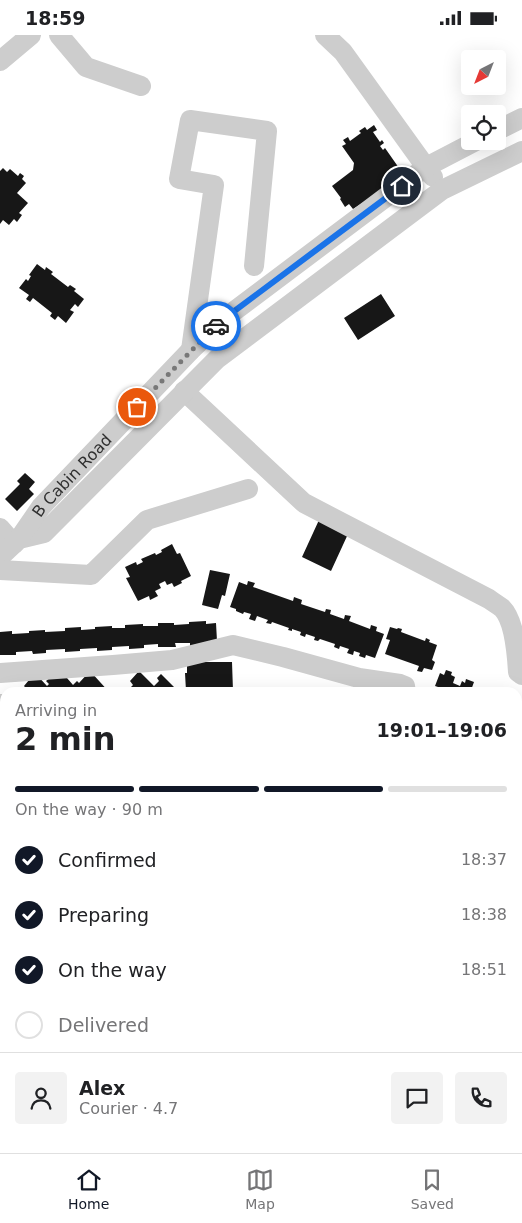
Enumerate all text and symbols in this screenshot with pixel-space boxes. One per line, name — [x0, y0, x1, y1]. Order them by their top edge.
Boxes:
text: 18:59 — [25, 7, 85, 29]
north arrow — [461, 50, 506, 95]
map controls — [461, 50, 506, 150]
button: locate — [461, 105, 506, 150]
pin — [381, 165, 423, 207]
icon: home — [388, 172, 416, 200]
courier — [191, 301, 241, 351]
icon: car — [202, 312, 230, 340]
pin — [116, 386, 158, 428]
icon: bag — [123, 393, 151, 421]
street label: B Cabin Road — [28, 430, 115, 520]
text: Arriving in — [15, 701, 97, 720]
text: 19:01–19:06 — [377, 719, 507, 741]
text: 2 min — [15, 720, 116, 758]
text: On the way · 90 m — [15, 800, 163, 819]
icon: check — [15, 846, 43, 874]
text: Confirmed — [58, 849, 157, 871]
text: 18:37 — [461, 850, 507, 869]
icon: check — [15, 901, 43, 929]
text: Preparing — [58, 904, 149, 926]
text: 18:38 — [461, 905, 507, 924]
icon: check — [15, 956, 43, 984]
text: On the way — [58, 959, 167, 981]
text: 18:51 — [461, 960, 507, 979]
text: Delivered — [58, 1014, 149, 1036]
button: person — [15, 1072, 67, 1124]
button: chat — [391, 1072, 443, 1124]
button: phone — [455, 1072, 507, 1124]
text: Alex — [79, 1077, 125, 1099]
text: Courier · 4.7 — [79, 1099, 178, 1118]
tab: Home — [68, 1166, 109, 1212]
tab: Map — [245, 1166, 275, 1212]
tab: Saved — [411, 1166, 454, 1212]

